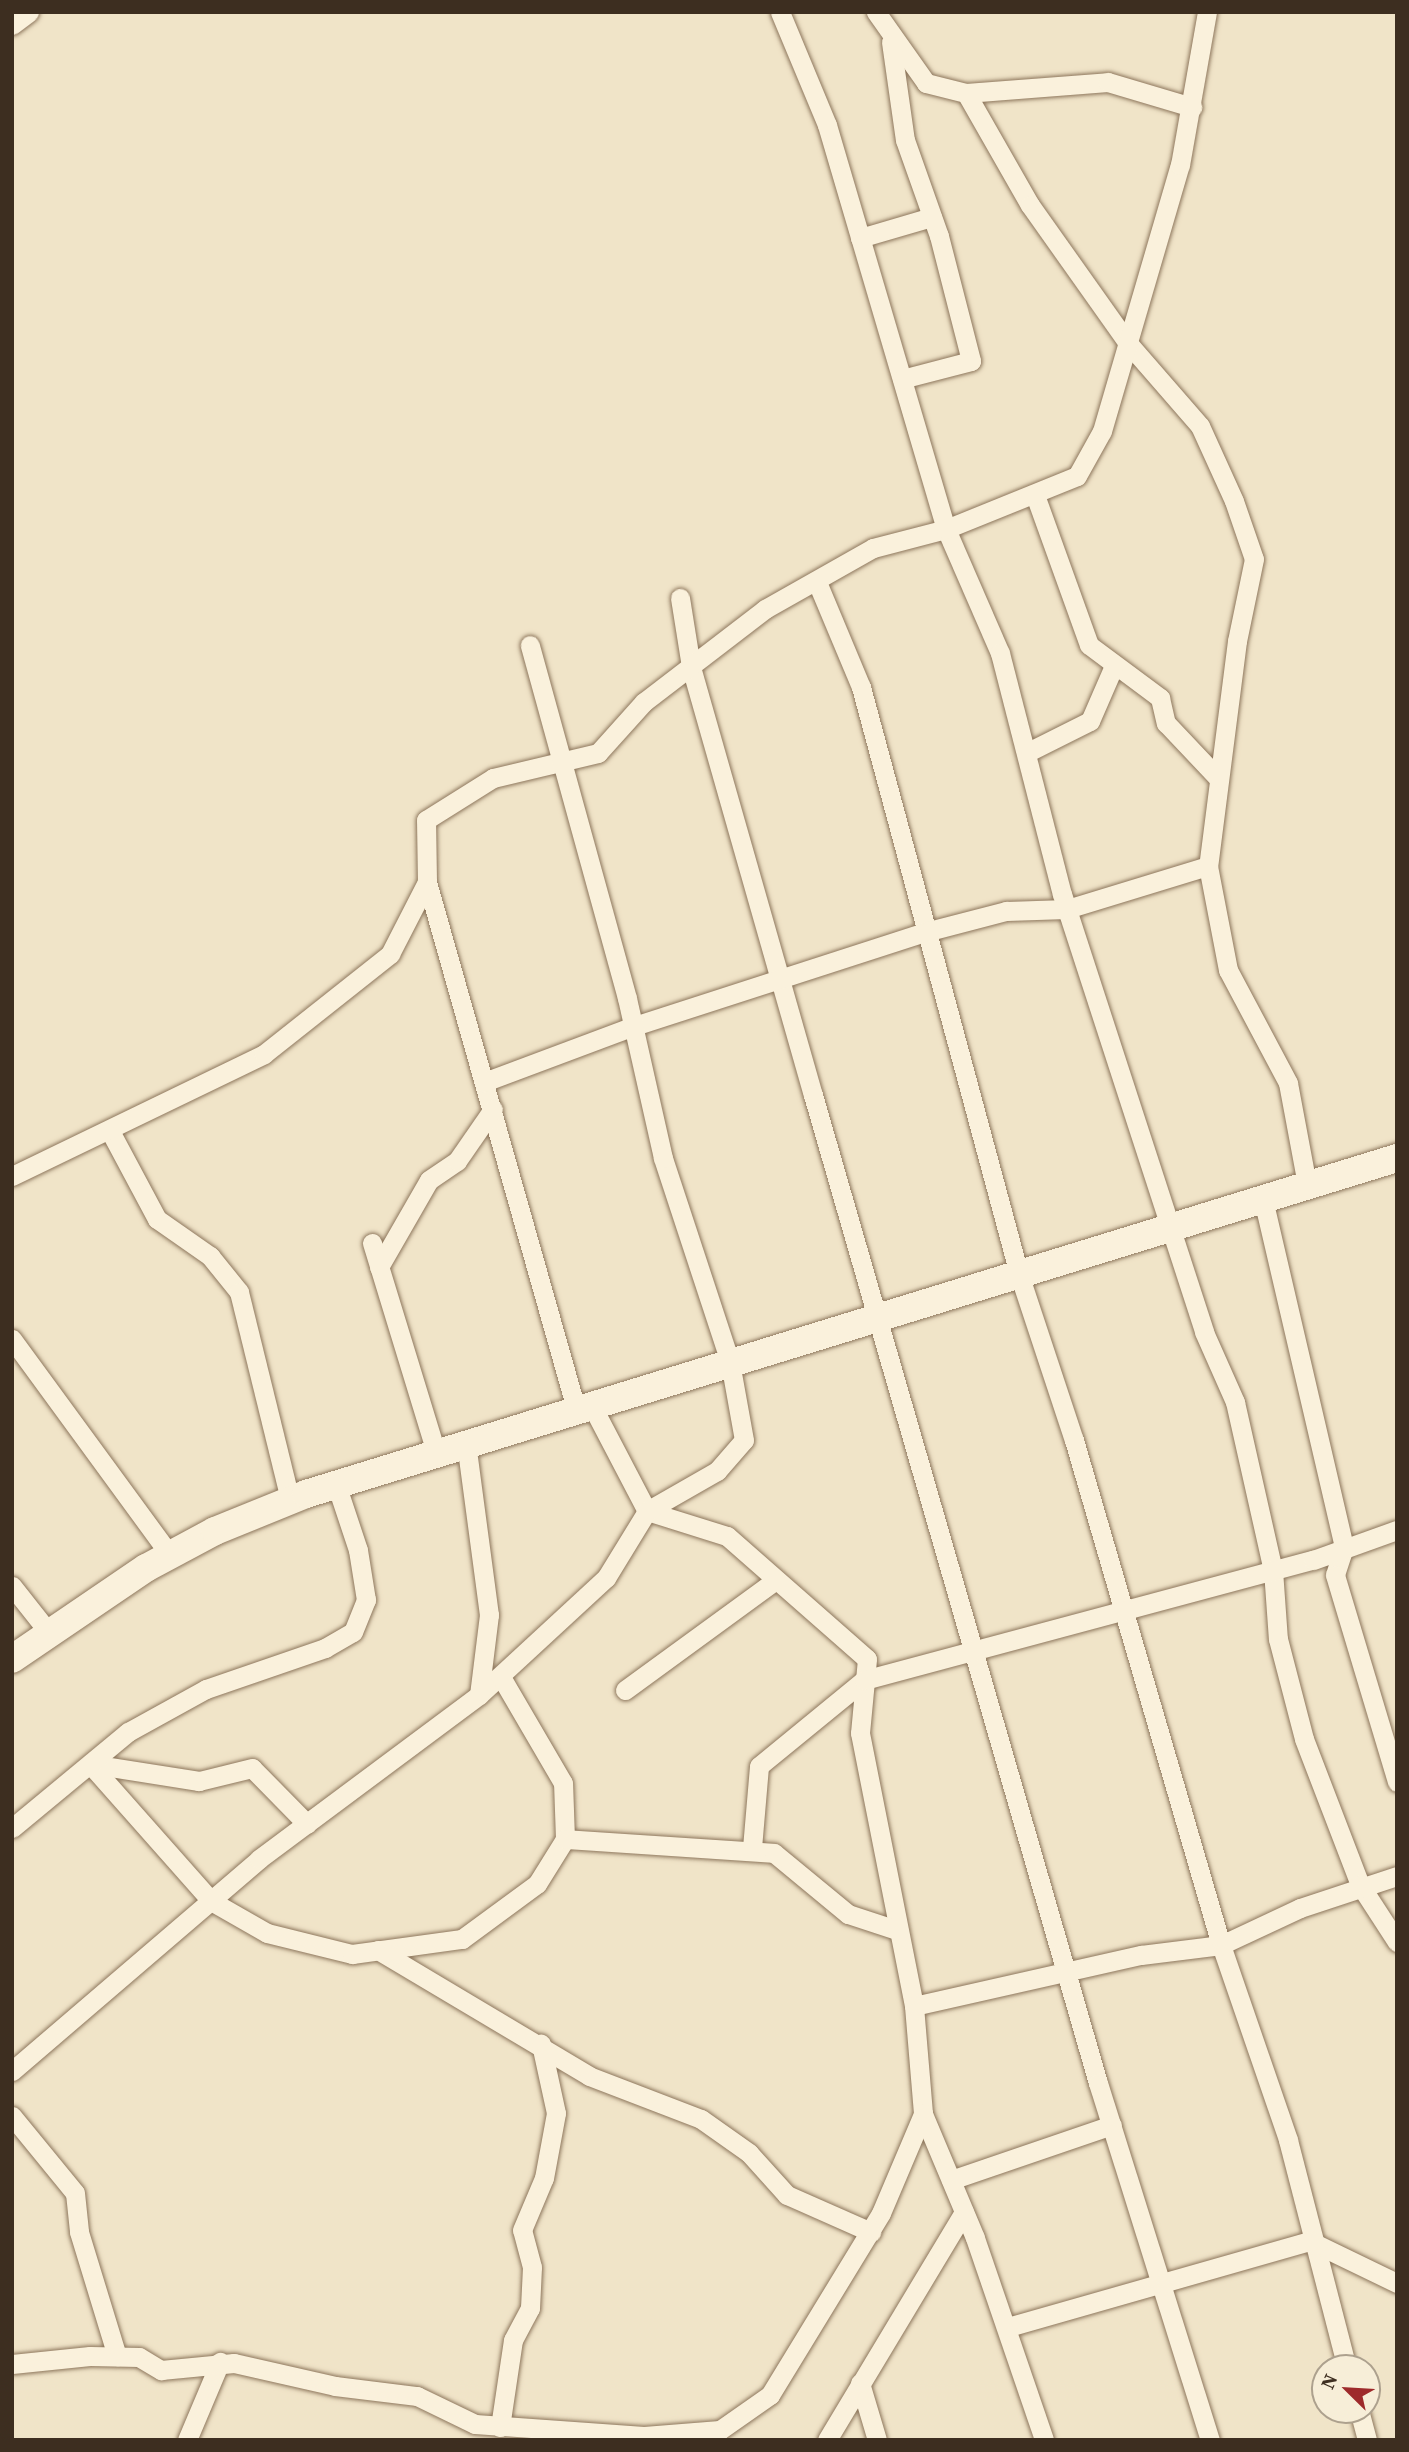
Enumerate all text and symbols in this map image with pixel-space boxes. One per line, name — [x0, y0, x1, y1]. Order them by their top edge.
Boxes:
north arrow — [1311, 2354, 1381, 2424]
text: N — [1314, 2370, 1343, 2393]

